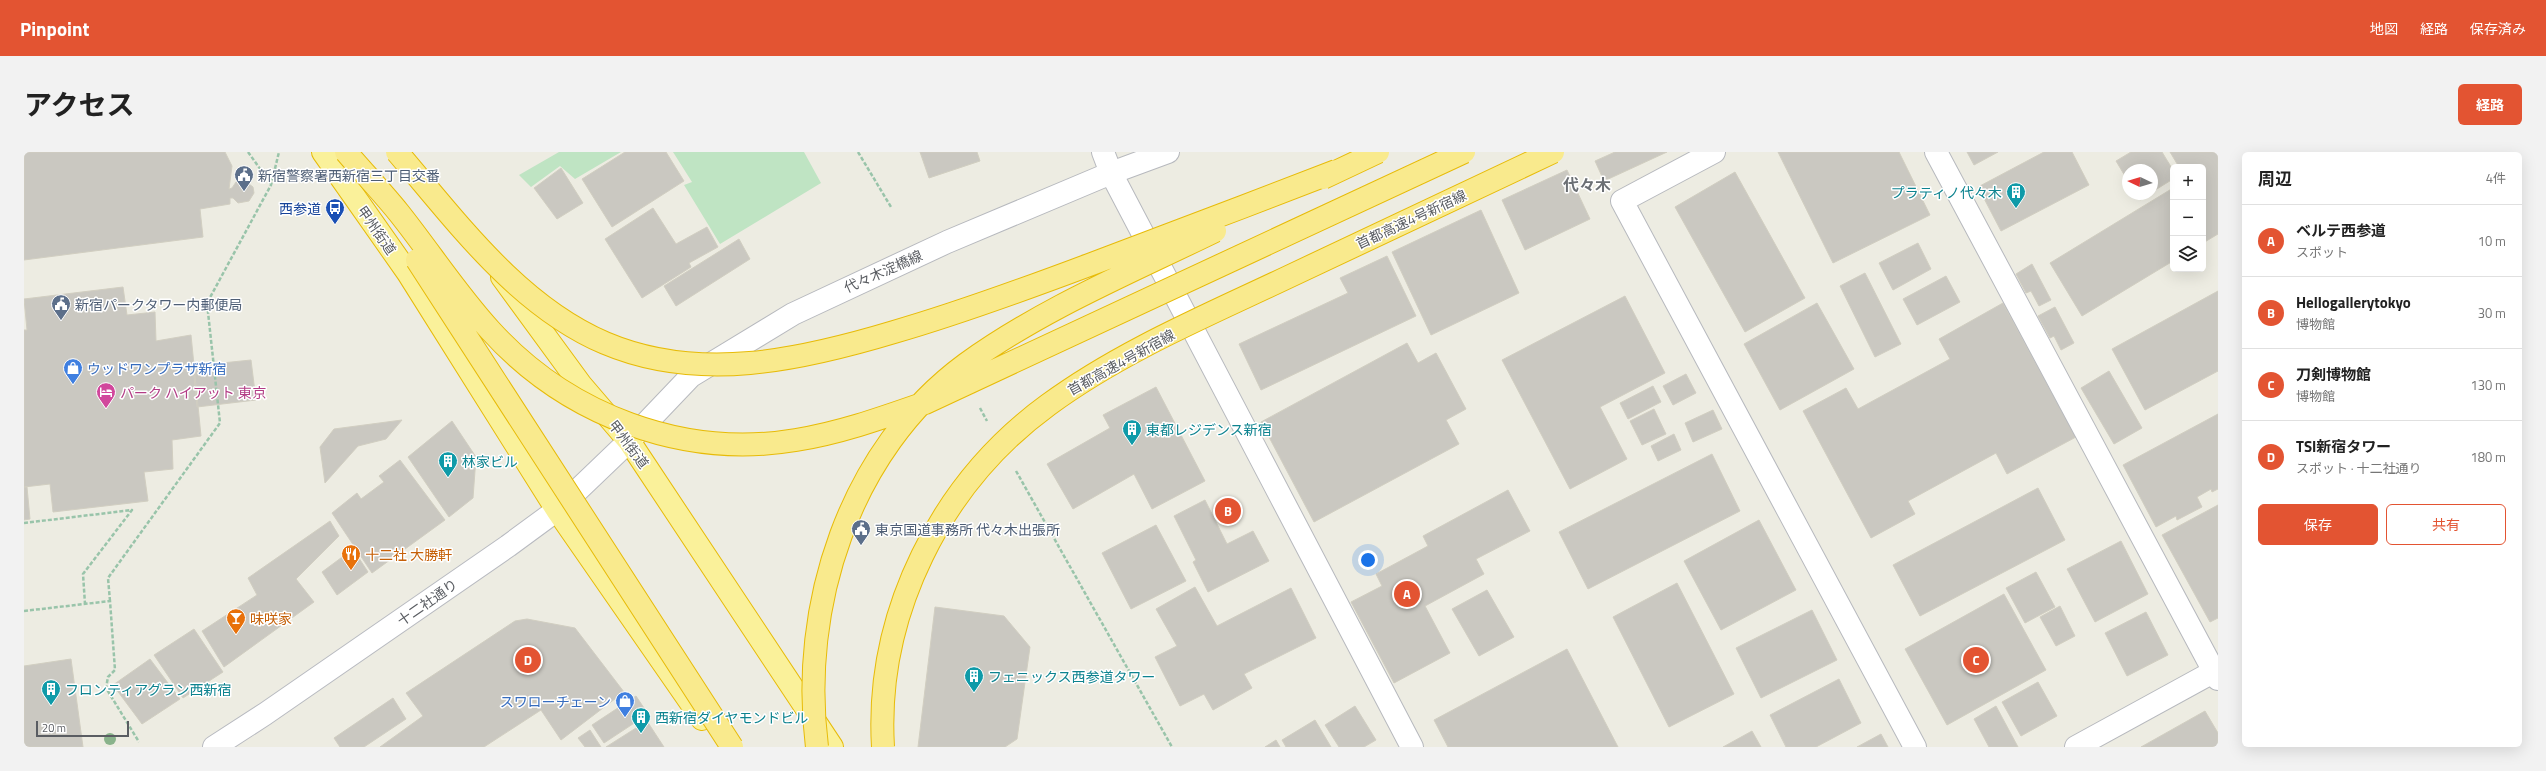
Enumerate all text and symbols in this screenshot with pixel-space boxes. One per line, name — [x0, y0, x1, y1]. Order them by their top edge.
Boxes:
text: Pinpoint — [20, 14, 89, 43]
text: 地図 — [2370, 18, 2398, 39]
text: 経路 — [2420, 18, 2448, 39]
text: 保存済み — [2470, 18, 2526, 39]
text: アクセス — [24, 83, 135, 126]
button: 経路 — [2458, 84, 2522, 125]
public building icon: 新宿警察署西新宿三丁目交番 — [233, 164, 255, 192]
north arrow — [2122, 164, 2158, 200]
map controls — [2170, 164, 2206, 272]
button: + — [2170, 164, 2206, 200]
place label: 新宿警察署西新宿三丁目交番 — [258, 165, 440, 186]
text: 周辺 — [2258, 166, 2292, 192]
text: 4件 — [2486, 168, 2506, 188]
district label: 代々木 — [1563, 173, 1611, 197]
building icon: プラティノ代々木 — [2005, 181, 2027, 209]
place label: プラティノ代々木 — [1891, 182, 2002, 203]
street label: 首都高速4号新宿線 — [1352, 184, 1470, 254]
bus stop icon: 西参道 — [324, 197, 346, 225]
place label: 西参道 — [279, 198, 321, 219]
button: − — [2170, 200, 2206, 236]
street label: 甲州街道 — [352, 201, 402, 259]
text: ベルテ西参道 — [2296, 219, 2386, 242]
text: A — [2267, 231, 2275, 251]
text: 10 m — [2478, 231, 2506, 251]
button: layers — [2170, 236, 2206, 272]
text: スポット — [2296, 242, 2348, 262]
street label: 代々木淀橋線 — [840, 244, 926, 298]
text: Hellogallerytokyo — [2296, 291, 2411, 314]
public building icon: 新宿パークタワー内郵便局 — [50, 293, 72, 321]
place label: 新宿パークタワー内郵便局 — [75, 294, 242, 315]
text: B — [2267, 303, 2275, 323]
text: 30 m — [2478, 303, 2506, 323]
text: 博物館 — [2296, 314, 2335, 334]
street label: 首都高速4号新宿線 — [1064, 324, 1178, 400]
shop icon: ウッドワンプラザ新宿 — [62, 357, 84, 385]
place label: ウッドワンプラザ新宿 — [87, 358, 227, 379]
text: 刀剣博物館 — [2296, 363, 2371, 386]
text: C — [2267, 375, 2275, 395]
text: 130 m — [2470, 375, 2506, 395]
hotel icon: パーク ハイアット 東京 — [95, 381, 117, 409]
place label: パーク ハイアット 東京 — [120, 382, 266, 403]
text: 博物館 — [2296, 386, 2335, 406]
street label: 甲州街道 — [604, 415, 654, 473]
building icon: 東都レジデンス新宿 — [1121, 418, 1143, 446]
place label: 東都レジデンス新宿 — [1146, 419, 1272, 440]
text: TSI新宿タワー — [2296, 435, 2391, 458]
text: D — [2267, 447, 2275, 467]
text: 180 m — [2470, 447, 2506, 467]
building icon: 林家ビル — [437, 450, 459, 478]
place label: 林家ビル — [462, 451, 518, 472]
text: スポット · 十二社通り — [2296, 458, 2422, 478]
pin: B — [1215, 496, 1241, 526]
button: 保存 — [2258, 504, 2378, 545]
button: 共有 — [2386, 504, 2506, 545]
public building icon: 東京国道事務所 代々木出張所 — [850, 518, 872, 546]
place label: 東京国道事務所 代々木出張所 — [875, 519, 1060, 540]
restaurant icon: 十二社 大勝軒 — [340, 543, 362, 571]
place label: 十二社 大勝軒 — [365, 544, 452, 565]
your location — [1358, 550, 1378, 570]
street label: 十二社通り — [392, 573, 462, 631]
pin: A — [1394, 579, 1420, 609]
bar icon: 味咲家 — [225, 607, 247, 635]
place label: 味咲家 — [250, 608, 292, 629]
pin: D — [515, 645, 541, 675]
pin: C — [1963, 645, 1989, 675]
building icon: フェニックス西参道タワー — [963, 665, 985, 693]
place label: フェニックス西参道タワー — [988, 666, 1156, 687]
building icon: フロンティアグラン西新宿 — [40, 678, 62, 706]
place label: フロンティアグラン西新宿 — [65, 679, 231, 700]
shop icon: スワローチェーン — [614, 690, 636, 718]
place label: スワローチェーン — [500, 691, 611, 712]
building icon: 西新宿ダイヤモンドビル — [630, 706, 652, 734]
place label: 西新宿ダイヤモンドビル — [655, 707, 809, 728]
scale bar — [36, 719, 129, 738]
text: 20 m — [42, 720, 66, 736]

